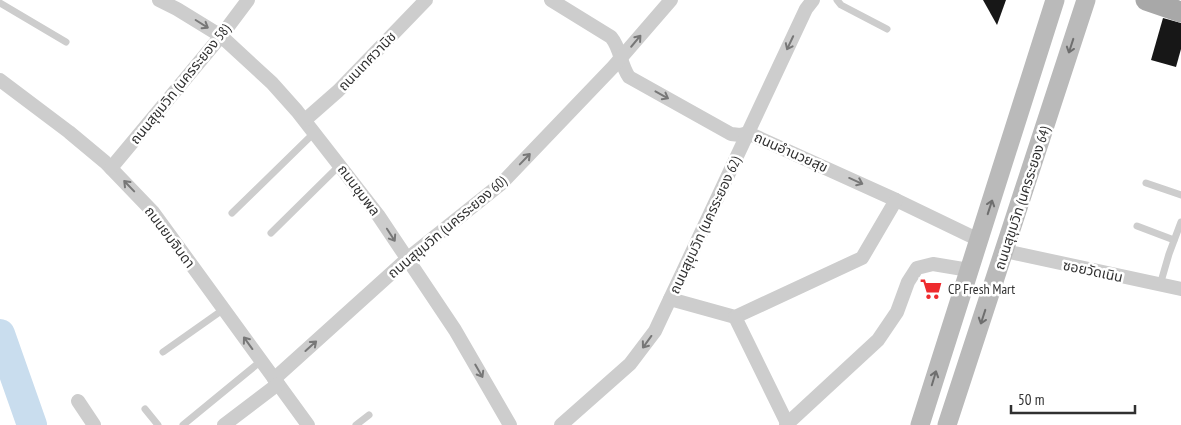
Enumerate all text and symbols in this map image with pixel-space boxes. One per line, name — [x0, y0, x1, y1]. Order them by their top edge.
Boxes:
one-way arrow — [194, 19, 208, 29]
street label: ถนนสุขุมวิท (นครระยอง 58) — [126, 20, 235, 148]
street label: ถนนเทศวานิช — [334, 27, 400, 95]
one-way arrow — [631, 34, 642, 47]
one-way arrow — [785, 35, 794, 50]
one-way arrow — [1065, 38, 1075, 54]
one-way arrow — [654, 91, 669, 101]
street label: ถนนสุขุมวิท (นครระยอง 64) — [990, 123, 1054, 272]
street label: ถนนอำนวยสุข — [751, 128, 831, 176]
one-way arrow — [519, 153, 531, 165]
street label: ถนนสุขุมวิท (นครระยอง 62) — [665, 153, 745, 297]
street label: ถนนชุมพล — [334, 161, 384, 219]
street label: ถนนสุขุมวิท (นครระยอง 60) — [384, 171, 511, 282]
one-way arrow — [848, 177, 863, 187]
one-way arrow — [123, 180, 135, 193]
one-way arrow — [985, 200, 995, 216]
street label: ถนนยมจินดา — [141, 202, 199, 272]
one-way arrow — [386, 227, 396, 241]
street label: ซอยวัดเนิน — [1061, 256, 1125, 286]
supermarket icon: CP Fresh Mart — [918, 276, 944, 302]
place label: CP Fresh Mart — [948, 280, 1015, 298]
one-way arrow — [978, 309, 987, 325]
one-way arrow — [642, 335, 652, 349]
one-way arrow — [243, 336, 253, 350]
one-way arrow — [304, 340, 317, 352]
one-way arrow — [474, 364, 484, 378]
one-way arrow — [930, 371, 940, 387]
scale bar — [1011, 382, 1135, 414]
text: 50 m — [1018, 390, 1044, 409]

